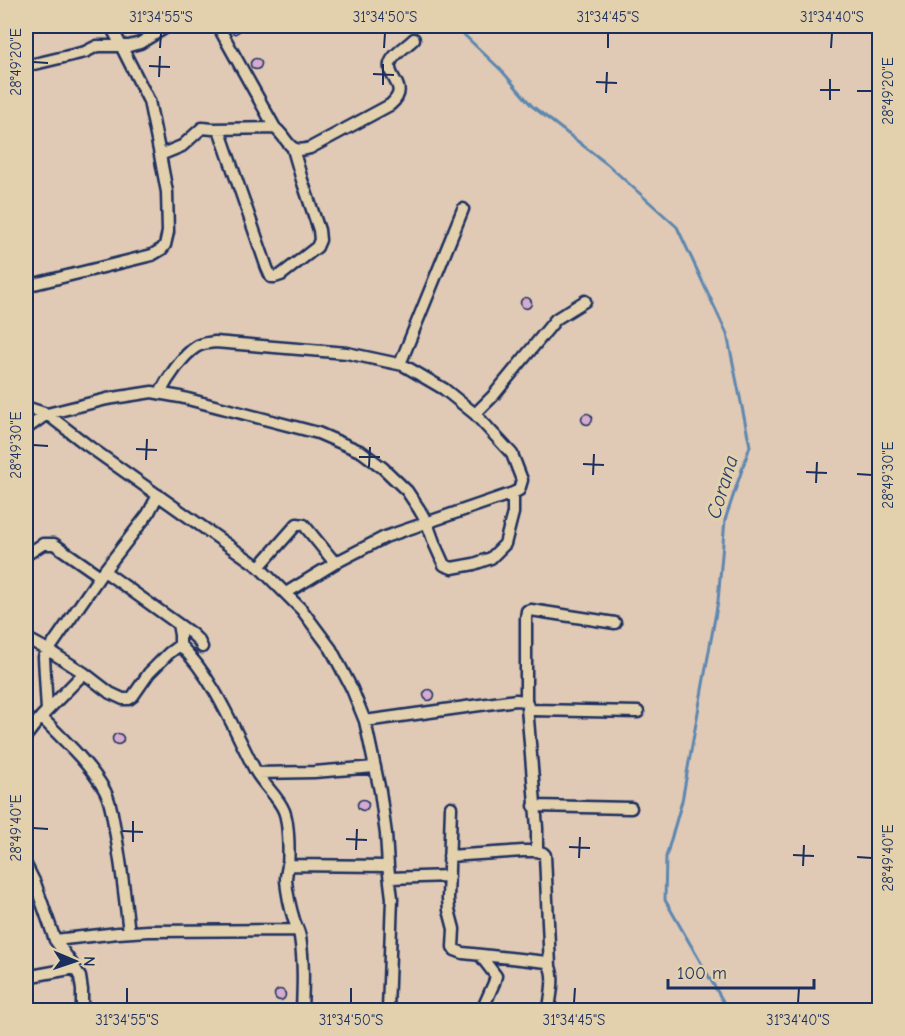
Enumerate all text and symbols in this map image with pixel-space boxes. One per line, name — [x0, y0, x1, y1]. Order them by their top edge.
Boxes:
text: 31°34'55"S — [129, 8, 193, 26]
text: 31°34'50"S — [353, 8, 417, 26]
text: 31°34'45"S — [577, 8, 639, 26]
text: 31°34'40"S — [800, 8, 864, 26]
text: 28°49'20"E — [7, 28, 25, 96]
text: 28°49'20"E — [879, 57, 897, 125]
text: 28°49'30"E — [7, 411, 25, 479]
text: 28°49'30"E — [879, 441, 897, 509]
water label: Corana — [701, 452, 743, 522]
text: 28°49'40"E — [7, 794, 25, 862]
text: 28°49'40"E — [879, 824, 897, 892]
north arrow — [45, 931, 105, 991]
scale bar — [668, 952, 814, 990]
text: N — [80, 956, 98, 967]
text: 100 m — [677, 963, 727, 984]
text: 31°34'55"S — [95, 1011, 159, 1029]
text: 31°34'50"S — [319, 1011, 383, 1029]
text: 31°34'45"S — [543, 1011, 605, 1029]
text: 31°34'40"S — [766, 1011, 830, 1029]

